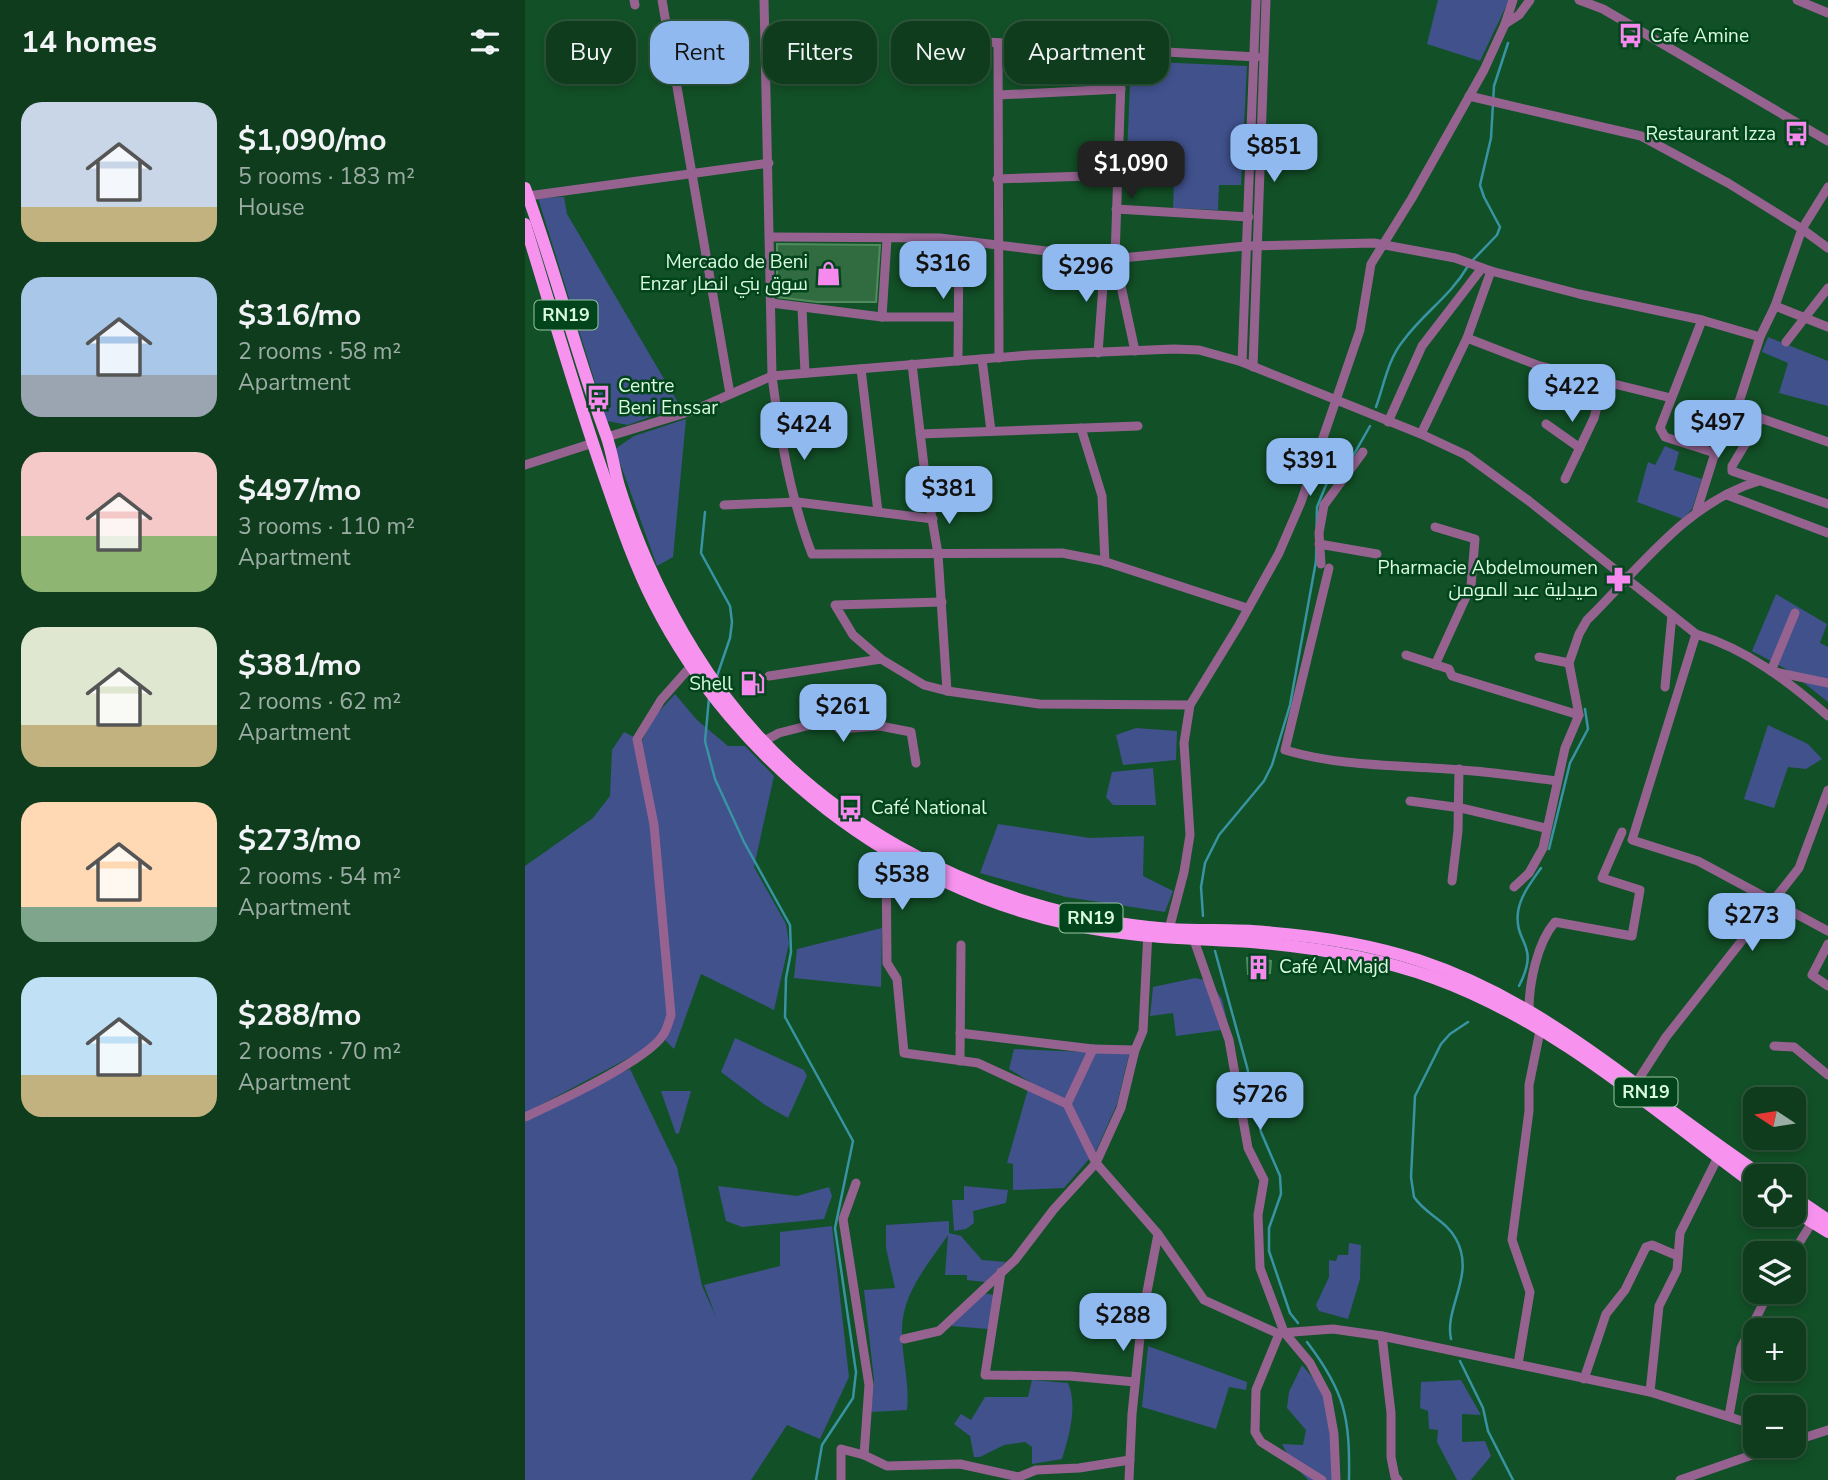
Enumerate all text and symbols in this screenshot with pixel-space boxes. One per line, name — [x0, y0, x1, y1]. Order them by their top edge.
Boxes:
chip: Buy — [546, 21, 636, 84]
chip: Rent — [650, 21, 749, 84]
chip: Filters — [763, 21, 877, 84]
chip: New — [891, 21, 990, 84]
chip: Apartment — [1004, 21, 1169, 84]
text: 14 homes — [21, 22, 157, 63]
bus stop icon: Cafe Amine — [1616, 22, 1644, 50]
icon: filters — [466, 23, 504, 61]
place label: Cafe Amine — [1650, 23, 1749, 49]
text: $1,090/mo — [238, 120, 387, 161]
bus stop icon: Restaurant Izza — [1782, 120, 1810, 148]
place label: Restaurant Izza — [1645, 121, 1776, 147]
pin: $851 — [1233, 124, 1315, 184]
icon: home — [77, 130, 161, 214]
text: $851 — [1246, 131, 1302, 162]
pin: $1,090 — [1074, 142, 1188, 201]
text: $1,090 — [1094, 148, 1168, 179]
text: 5 rooms · 183 m² — [238, 161, 415, 192]
text: House — [238, 192, 305, 223]
pin: $316 — [902, 242, 984, 301]
pin: $296 — [1045, 244, 1127, 304]
text: $316 — [915, 248, 971, 279]
place label: Mercado de Beni Enzar سوق بني انصار — [640, 249, 808, 298]
text: $296 — [1058, 251, 1114, 282]
shop icon: Mercado de Beni Enzar سوق بني انصار — [814, 259, 842, 287]
text: $316/mo — [238, 295, 361, 336]
road number: RN19 — [534, 300, 597, 330]
icon: home — [77, 305, 161, 389]
text: 2 rooms · 58 m² — [238, 336, 401, 367]
pin: $422 — [1531, 364, 1613, 424]
text: Apartment — [238, 367, 350, 398]
text: $422 — [1544, 371, 1600, 402]
place label: Centre Beni Enssar — [618, 373, 718, 421]
bus stop icon: Centre Beni Enssar — [584, 383, 612, 411]
pin: $497 — [1677, 400, 1759, 460]
pin: $424 — [763, 402, 845, 462]
text: $497 — [1690, 407, 1746, 438]
text: $424 — [776, 409, 832, 440]
pin: $391 — [1269, 438, 1351, 498]
text: $391 — [1282, 445, 1338, 476]
pin: $381 — [908, 466, 990, 526]
text: $497/mo — [238, 470, 361, 511]
text: $381 — [921, 473, 977, 504]
icon: home — [77, 480, 161, 564]
text: 3 rooms · 110 m² — [238, 511, 415, 542]
text: Apartment — [238, 542, 350, 573]
place label: Pharmacie Abdelmoumen صيدلية عبد المومن — [1377, 555, 1598, 603]
pharmacy icon: Pharmacie Abdelmoumen صيدلية عبد المومن — [1604, 565, 1632, 593]
text: $381/mo — [238, 645, 361, 686]
icon: home — [77, 655, 161, 739]
fuel station icon: Shell — [739, 670, 767, 698]
place label: Shell — [689, 671, 733, 697]
pin: $261 — [802, 684, 884, 744]
text: 2 rooms · 62 m² — [238, 686, 401, 717]
text: $261 — [815, 691, 871, 722]
text: Apartment — [238, 717, 350, 748]
bus stop icon: Café National — [837, 794, 865, 822]
place label: Café National — [871, 795, 987, 821]
text: $273/mo — [238, 820, 361, 861]
icon: home — [77, 830, 161, 914]
pin: $538 — [861, 852, 943, 912]
text: $538 — [874, 859, 930, 890]
text: 2 rooms · 54 m² — [238, 861, 401, 892]
text: Apartment — [238, 892, 350, 923]
pin: $273 — [1711, 894, 1793, 953]
text: $273 — [1724, 900, 1780, 931]
road number: RN19 — [1059, 903, 1123, 932]
building icon: Café Al Majd — [1245, 953, 1273, 981]
place label: Café Al Majd — [1279, 954, 1389, 980]
text: $288/mo — [238, 995, 361, 1036]
icon: home — [77, 1005, 161, 1089]
text: 2 rooms · 70 m² — [238, 1036, 401, 1067]
text: Apartment — [238, 1067, 350, 1098]
pin: $726 — [1219, 1072, 1301, 1132]
road number: RN19 — [1615, 1078, 1677, 1106]
text: $726 — [1232, 1079, 1288, 1110]
north arrow — [1743, 1087, 1806, 1150]
map controls — [1743, 1087, 1806, 1458]
button: locate — [1743, 1164, 1806, 1227]
button: layers — [1743, 1241, 1806, 1304]
pin: $288 — [1082, 1294, 1164, 1353]
text: $288 — [1095, 1300, 1151, 1331]
button: + — [1743, 1318, 1806, 1381]
button: − — [1743, 1395, 1806, 1458]

